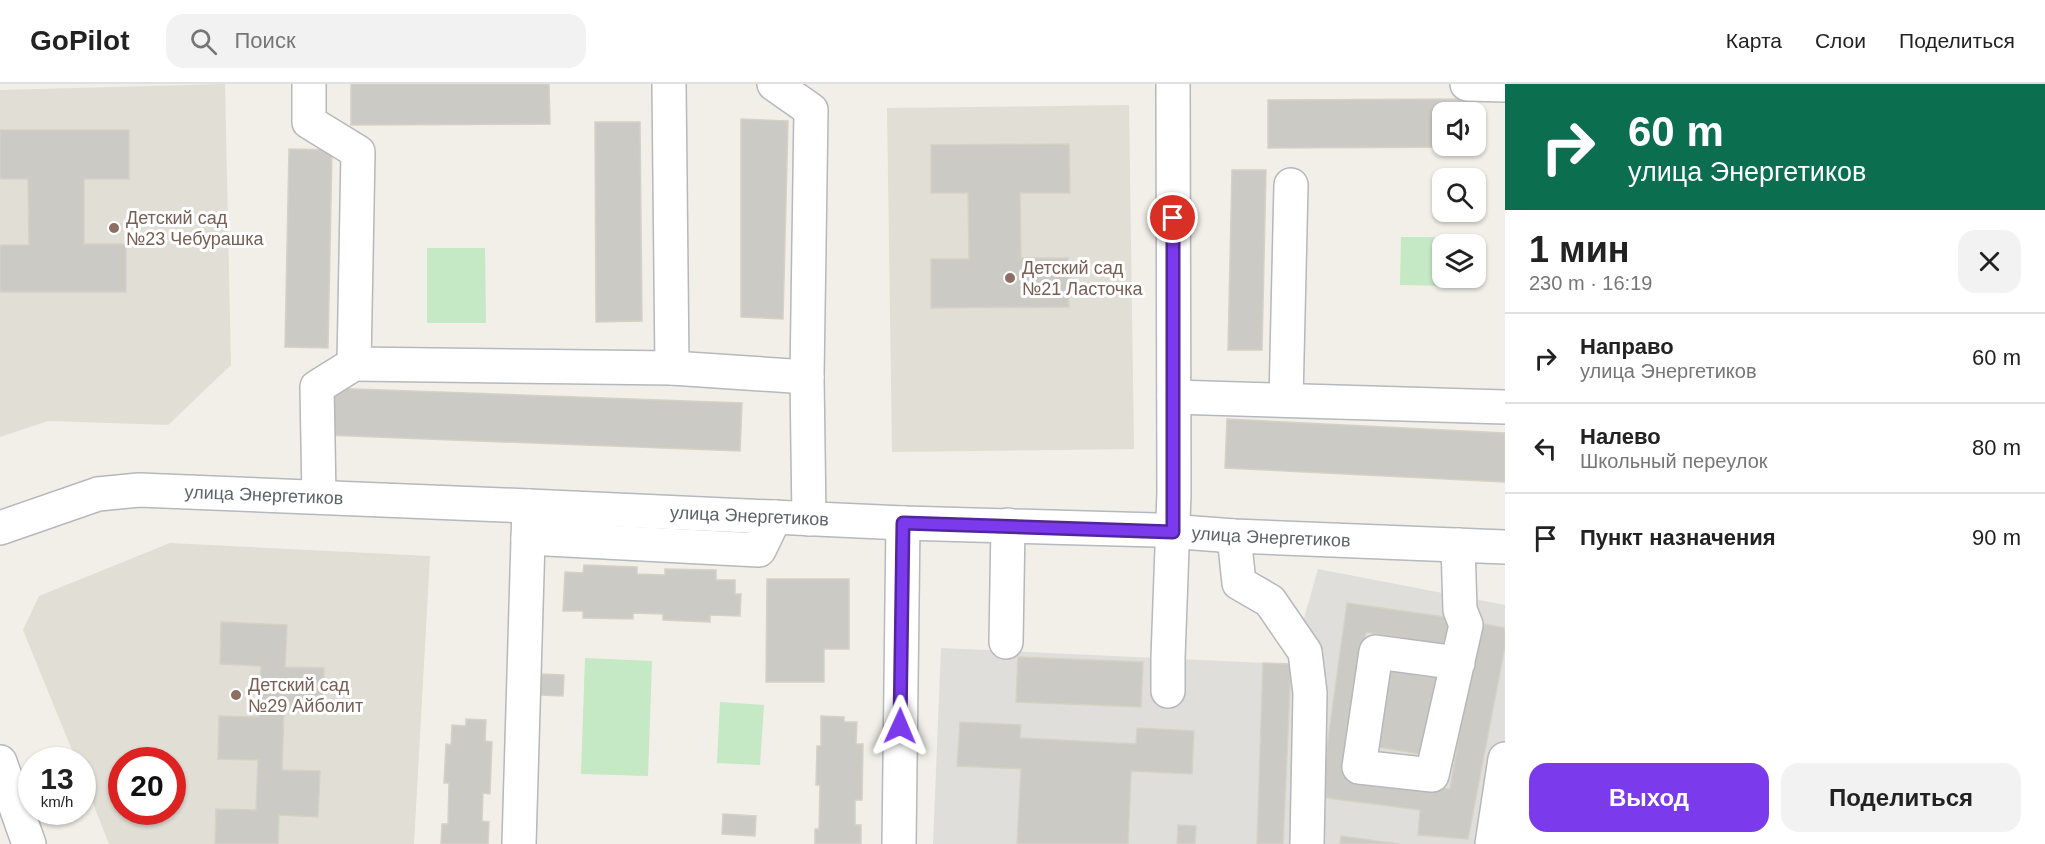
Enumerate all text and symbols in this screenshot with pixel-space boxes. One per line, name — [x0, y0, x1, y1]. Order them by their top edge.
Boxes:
search box — [166, 14, 586, 68]
text: GoPilot — [30, 25, 130, 56]
icon: search — [187, 25, 220, 58]
text: Поиск — [235, 28, 296, 53]
text: Карта — [1726, 29, 1782, 52]
text: Слои — [1815, 29, 1866, 52]
text: Поделиться — [1899, 29, 2015, 52]
map controls — [1432, 102, 1486, 288]
button: sound — [1432, 102, 1486, 156]
icon: right — [1529, 108, 1607, 186]
text: 60 m — [1628, 108, 1724, 155]
text: улица Энергетиков — [1628, 157, 1866, 187]
button: search — [1432, 168, 1486, 222]
pin — [1147, 192, 1198, 243]
icon: arrive — [1156, 201, 1189, 234]
place label: Детский сад №23 Чебурашка — [126, 208, 265, 249]
marker: Детский сад №23 Чебурашка — [107, 221, 121, 235]
text: 1 мин — [1529, 229, 1630, 270]
button: close — [1958, 230, 2021, 293]
button: layers — [1432, 234, 1486, 288]
place label: Детский сад №21 Ласточка — [1022, 258, 1143, 299]
marker: Детский сад №21 Ласточка — [1003, 271, 1017, 285]
text: 230 m · 16:19 — [1529, 272, 1652, 294]
text: Направо — [1580, 334, 1674, 359]
icon: right — [1529, 342, 1562, 375]
text: 60 m — [1972, 345, 2021, 370]
text: улица Энергетиков — [1580, 360, 1757, 382]
text: Налево — [1580, 424, 1661, 449]
icon: left — [1529, 432, 1562, 465]
text: 80 m — [1972, 435, 2021, 460]
text: Школьный переулок — [1580, 450, 1768, 472]
street label: улица Энергетиков — [184, 482, 344, 508]
street label: улица Энергетиков — [670, 502, 829, 530]
icon: arrive — [1529, 522, 1562, 555]
street label: улица Энергетиков — [1191, 523, 1351, 551]
text: Пункт назначения — [1580, 525, 1776, 550]
text: 90 m — [1972, 525, 2021, 550]
place label: Детский сад №29 Айболит — [248, 675, 363, 716]
marker: Детский сад №29 Айболит — [229, 688, 243, 702]
position arrow — [868, 694, 932, 758]
speed limit sign: 20 — [108, 747, 186, 825]
text: 13 — [40, 762, 74, 795]
button: Выход — [1529, 763, 1769, 832]
button: Поделиться — [1781, 763, 2021, 832]
text: km/h — [41, 793, 73, 810]

